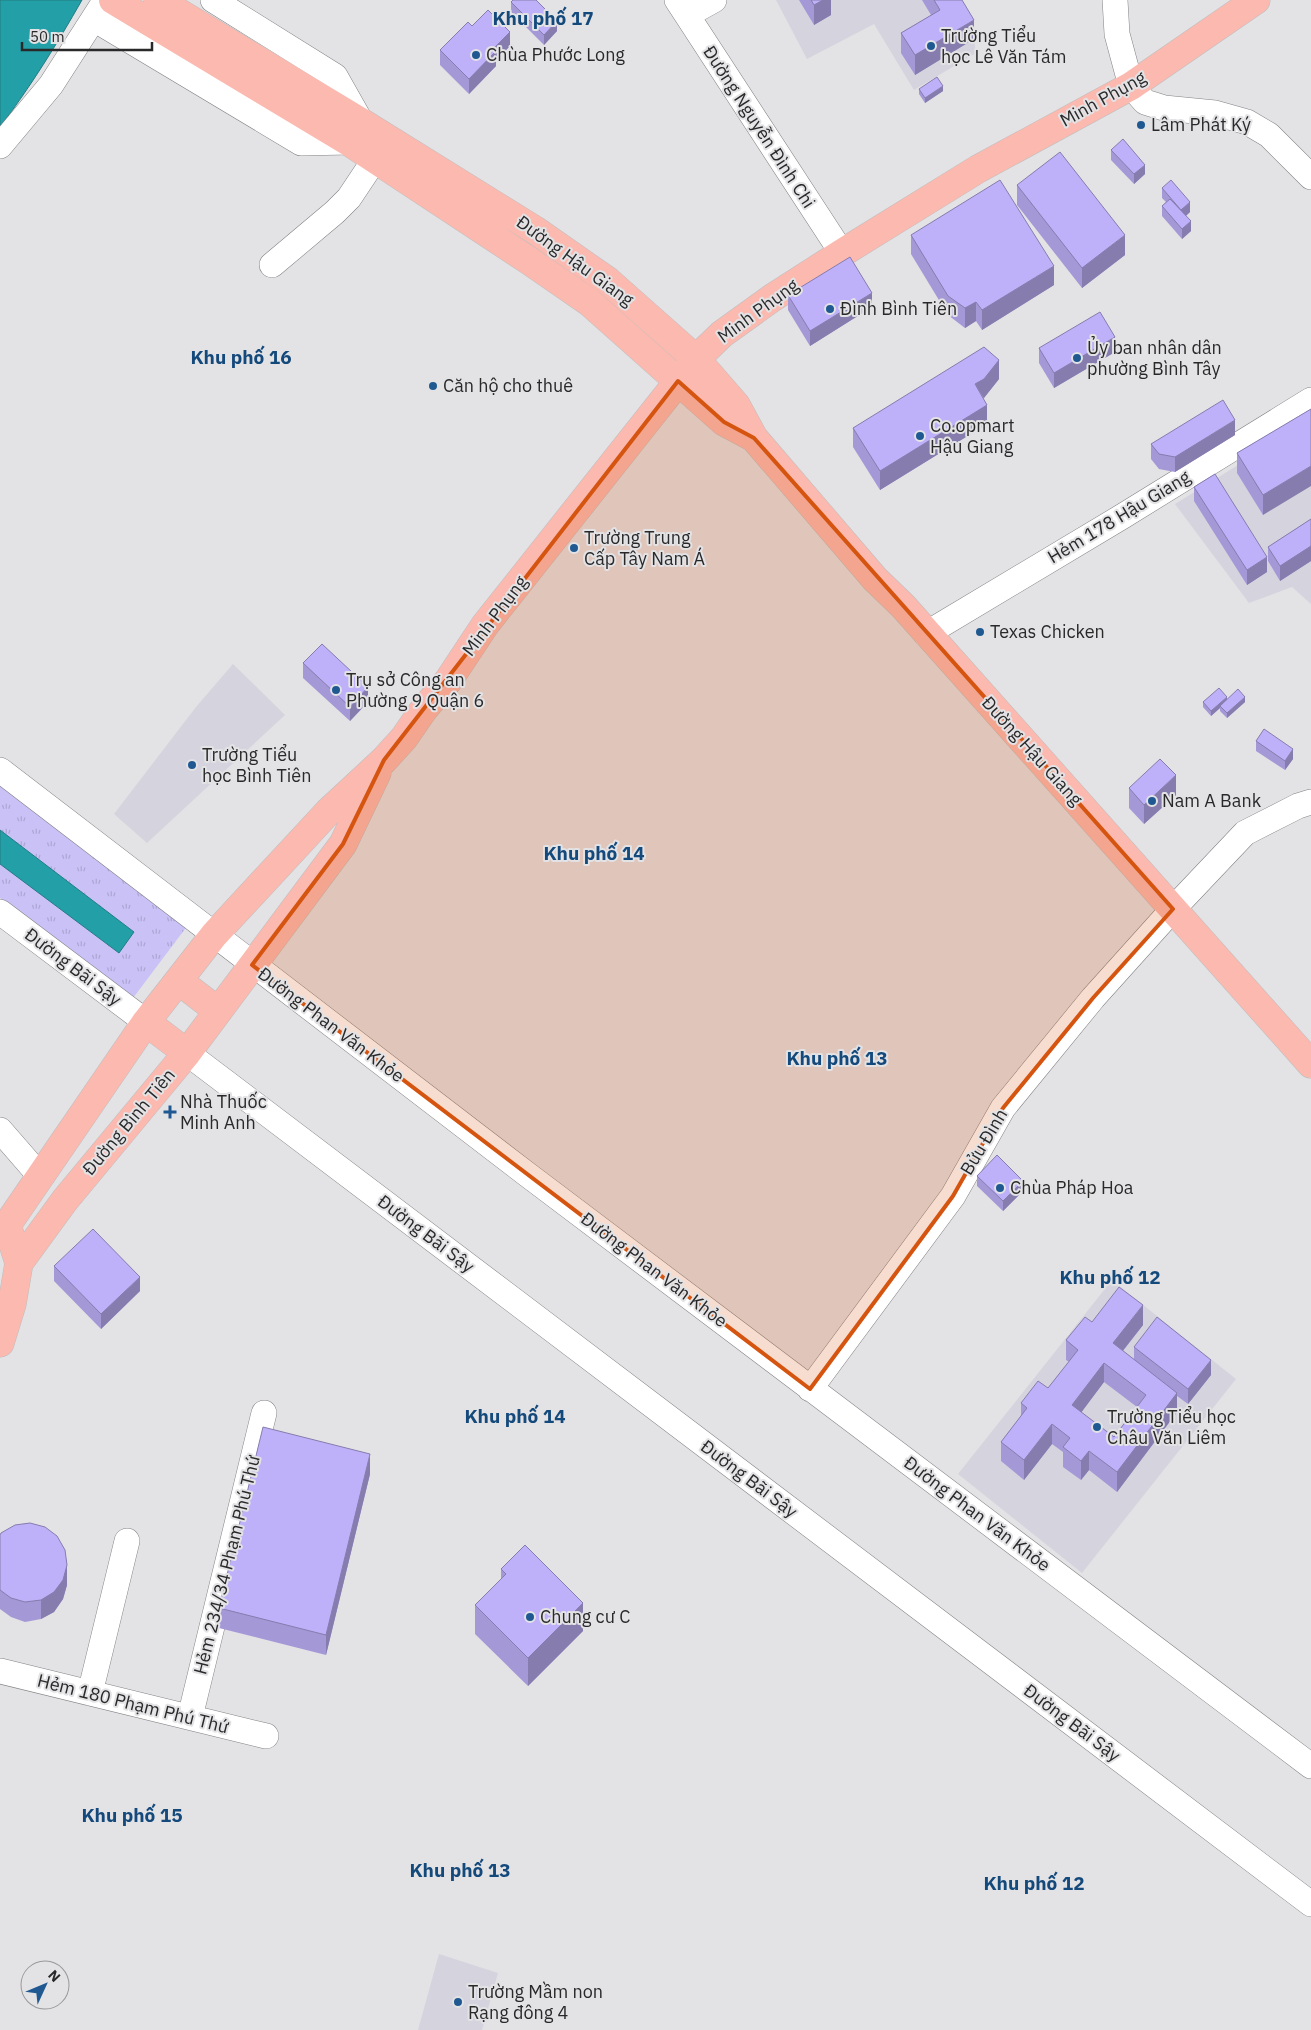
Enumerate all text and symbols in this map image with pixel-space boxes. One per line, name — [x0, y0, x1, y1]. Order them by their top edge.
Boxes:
district label: Khu phố 17 — [492, 6, 594, 30]
scale bar — [22, 20, 152, 52]
place label: Trường Tiểu học Lê Văn Tám — [941, 24, 1066, 68]
text: 50 m — [30, 27, 65, 46]
marker: Trường Tiểu học Lê Văn Tám — [925, 40, 937, 52]
street label: Đường Nguyễn Đình Chi — [698, 41, 821, 212]
place label: Chùa Phước Long — [486, 43, 625, 66]
marker: Chùa Phước Long — [470, 49, 482, 61]
street label: Minh Phụng — [1056, 65, 1150, 132]
place label: Lâm Phát Ký — [1151, 113, 1251, 136]
marker: Lâm Phát Ký — [1135, 119, 1147, 131]
street label: Đường Hậu Giang — [512, 210, 639, 311]
street label: Minh Phụng — [713, 273, 803, 348]
place label: Đình Bình Tiên — [840, 297, 957, 320]
marker: Đình Bình Tiên — [824, 303, 836, 315]
place label: Ủy ban nhân dân phường Bình Tây — [1087, 336, 1222, 380]
district label: Khu phố 16 — [190, 345, 292, 369]
marker: Ủy ban nhân dân phường Bình Tây — [1071, 352, 1083, 364]
place label: Căn hộ cho thuê — [443, 374, 573, 397]
marker: Căn hộ cho thuê — [427, 380, 439, 392]
place label: Co.opmart Hậu Giang — [930, 414, 1014, 458]
marker: Co.opmart Hậu Giang — [914, 430, 926, 442]
street label: Hẻm 178 Hậu Giang — [1043, 465, 1195, 568]
place label: Trường Trung Cấp Tây Nam Á — [584, 526, 706, 570]
marker: Trường Trung Cấp Tây Nam Á — [568, 542, 580, 554]
street label: Minh Phụng — [457, 570, 533, 661]
place label: Texas Chicken — [990, 620, 1105, 643]
marker: Texas Chicken — [974, 626, 986, 638]
place label: Trụ sở Công an Phường 9 Quận 6 — [346, 668, 484, 712]
marker: Trụ sở Công an Phường 9 Quận 6 — [330, 684, 342, 696]
street label: Đường Hậu Giang — [977, 691, 1088, 811]
place label: Trường Tiểu học Bình Tiên — [202, 743, 311, 787]
marker: Trường Tiểu học Bình Tiên — [186, 759, 198, 771]
place label: Nam A Bank — [1162, 789, 1262, 812]
marker: Nam A Bank — [1146, 795, 1158, 807]
district label: Khu phố 14 — [543, 841, 645, 865]
street label: Đường Bãi Sậy — [20, 923, 126, 1011]
street label: Đường Phan Văn Khỏe — [253, 962, 409, 1087]
district label: Khu phố 13 — [786, 1046, 888, 1070]
street label: Đường Bình Tiên — [77, 1064, 180, 1180]
place label: Nhà Thuốc Minh Anh — [180, 1090, 267, 1134]
street label: Bửu Đình — [955, 1104, 1012, 1179]
marker: Nhà Thuốc Minh Anh — [164, 1106, 176, 1118]
place label: Chùa Pháp Hoa — [1010, 1176, 1134, 1199]
marker: Chùa Pháp Hoa — [994, 1182, 1006, 1194]
street label: Đường Bãi Sậy — [373, 1190, 479, 1278]
street label: Đường Phan Văn Khỏe — [576, 1207, 732, 1332]
district label: Khu phố 12 — [1059, 1265, 1161, 1289]
district label: Khu phố 14 — [464, 1404, 566, 1428]
place label: Trường Tiểu học Châu Văn Liêm — [1107, 1405, 1236, 1449]
marker: Trường Tiểu học Châu Văn Liêm — [1091, 1421, 1103, 1433]
street label: Đường Bãi Sậy — [696, 1435, 802, 1523]
street label: Đường Phan Văn Khỏe — [899, 1451, 1055, 1576]
street label: Hẻm 234/34 Phạm Phú Thứ — [188, 1452, 265, 1677]
place label: Chung cư C — [540, 1605, 630, 1628]
marker: Chung cư C — [524, 1611, 536, 1623]
street label: Hẻm 180 Phạm Phú Thứ — [35, 1669, 232, 1739]
street label: Đường Bãi Sậy — [1019, 1679, 1125, 1767]
district label: Khu phố 15 — [81, 1803, 183, 1827]
district label: Khu phố 13 — [409, 1858, 511, 1882]
district label: Khu phố 12 — [983, 1871, 1085, 1895]
north arrow — [20, 1960, 70, 2010]
text: N — [44, 1966, 64, 1986]
place label: Trường Mầm non Rạng đông 4 — [468, 1980, 603, 2024]
marker: Trường Mầm non Rạng đông 4 — [452, 1996, 464, 2008]

